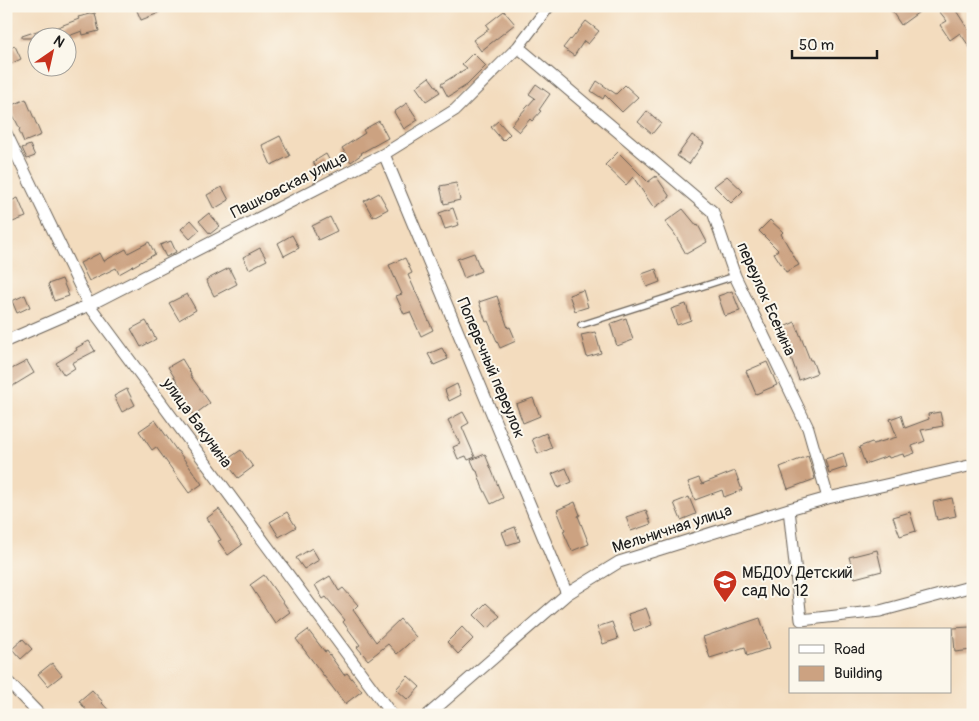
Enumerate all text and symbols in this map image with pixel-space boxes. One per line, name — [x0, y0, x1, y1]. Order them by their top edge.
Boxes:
north arrow — [28, 28, 78, 78]
scale bar — [792, 28, 876, 60]
text: N — [50, 32, 68, 51]
text: 50 m — [799, 36, 834, 55]
street label: Пашковская улица — [228, 147, 350, 223]
street label: переулок Есенина — [732, 239, 800, 359]
street label: Поперечный переулок — [452, 295, 530, 441]
street label: улица Бакунина — [157, 373, 236, 472]
street label: Мельничная улица — [610, 500, 734, 558]
place label: МБДОУ Детский сад № 12 — [742, 563, 853, 601]
school or university icon: МБДОУ Детский сад № 12 — [712, 569, 738, 603]
legend — [789, 628, 952, 694]
text: Road — [834, 640, 865, 659]
text: Building — [834, 664, 882, 683]

